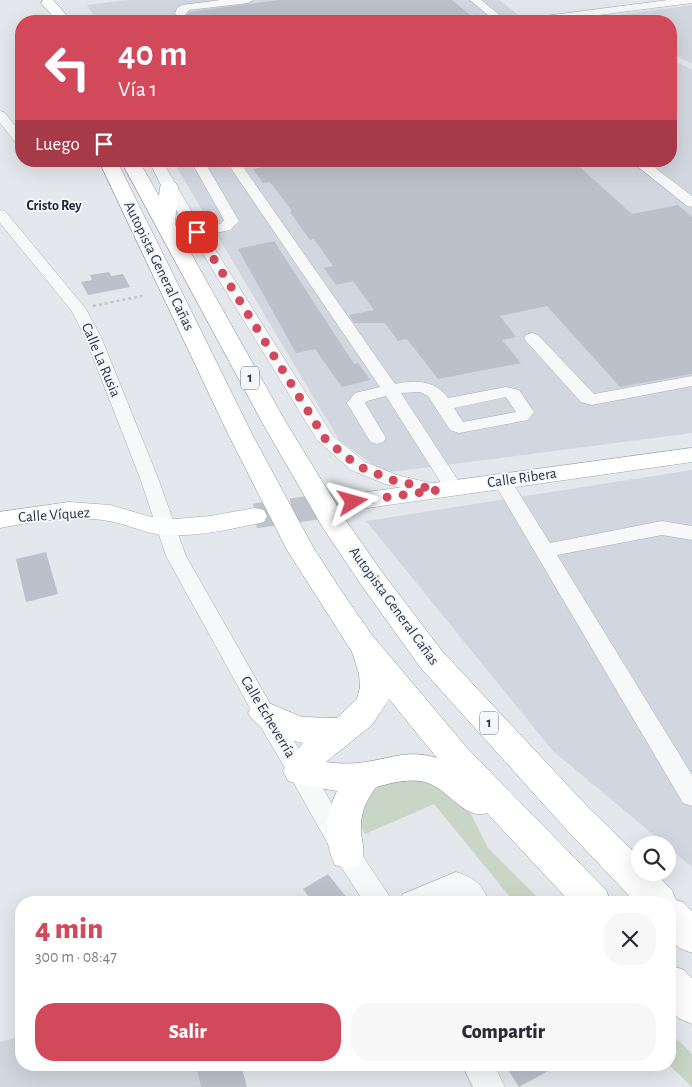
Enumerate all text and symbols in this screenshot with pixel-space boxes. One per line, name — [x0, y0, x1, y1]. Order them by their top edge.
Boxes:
icon: left — [35, 35, 100, 100]
text: 40 m — [118, 37, 187, 72]
text: Vía 1 — [118, 78, 157, 100]
icon: arrive — [90, 130, 118, 158]
text: Luego — [35, 135, 80, 154]
district label: Cristo Rey — [26, 199, 82, 213]
street label: Autopista General Cañas — [121, 199, 197, 333]
pin — [176, 211, 218, 253]
icon: arrive — [183, 218, 211, 246]
street label: Calle La Rusia — [79, 321, 123, 399]
road number: 1 — [241, 366, 259, 389]
street label: Calle Ribera — [486, 466, 558, 490]
position arrow — [326, 475, 378, 527]
street label: Calle Víquez — [18, 505, 90, 525]
street label: Autopista General Cañas — [346, 544, 442, 668]
street label: Calle Echeverría — [238, 674, 298, 760]
road number: 1 — [480, 711, 498, 734]
map controls — [631, 836, 676, 881]
button: search — [631, 836, 676, 881]
button: close — [604, 913, 656, 965]
text: 4 min — [35, 914, 103, 944]
text: 300 m · 08:47 — [35, 949, 117, 965]
button: Salir — [35, 1003, 341, 1061]
button: Compartir — [351, 1003, 656, 1061]

